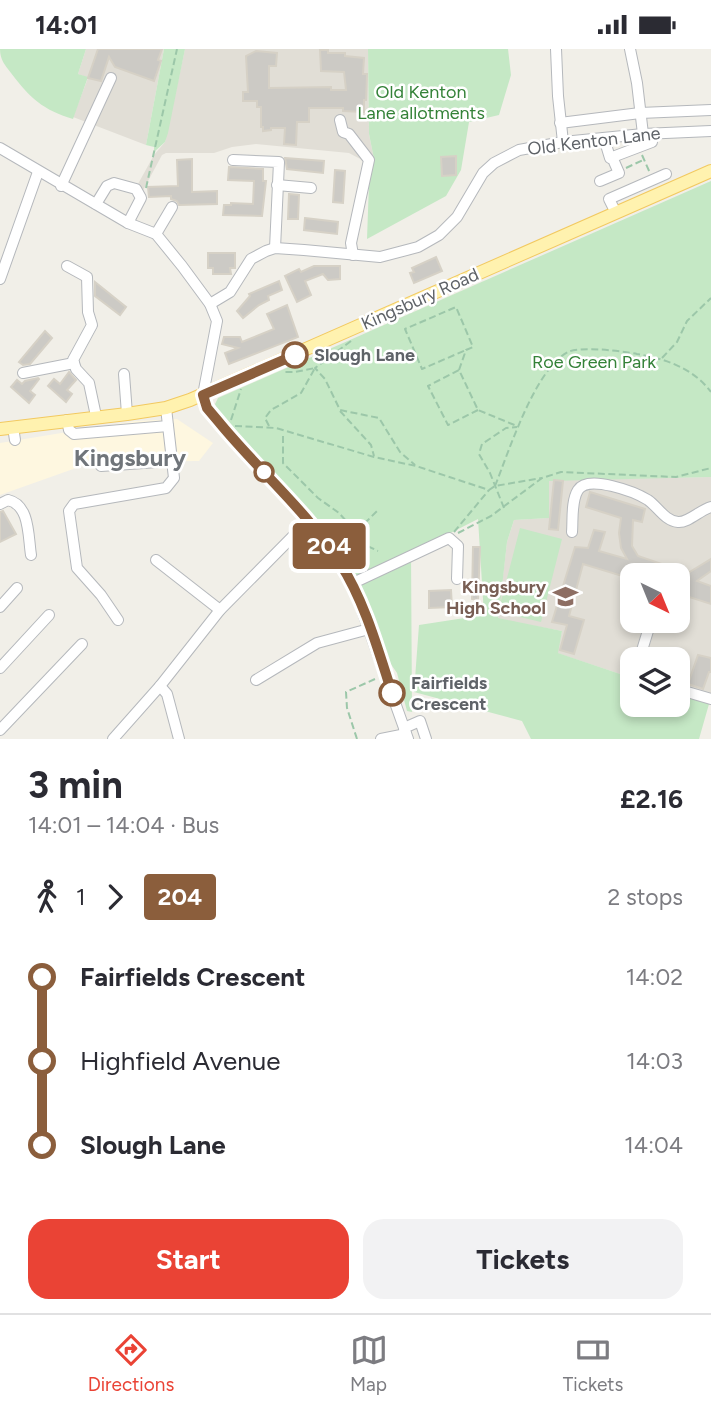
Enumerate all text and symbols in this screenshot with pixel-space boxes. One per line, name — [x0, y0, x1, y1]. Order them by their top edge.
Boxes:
text: 14:01 — [35, 9, 98, 41]
park label: Old Kenton Lane allotments — [357, 81, 485, 124]
street label: Old Kenton Lane — [526, 122, 662, 160]
street label: Kingsbury Road — [358, 263, 482, 335]
marker: Slough Lane — [282, 342, 308, 368]
place label: Slough Lane — [314, 344, 415, 366]
park label: Roe Green Park — [532, 351, 656, 373]
district label: Kingsbury — [74, 443, 186, 472]
unlabelled marker — [254, 462, 274, 482]
line badge: 204 — [289, 523, 369, 569]
text: 204 — [307, 531, 351, 560]
north arrow — [620, 563, 690, 633]
map controls — [620, 563, 690, 717]
place label: Kingsbury High School — [446, 576, 547, 619]
school or university icon: Kingsbury High School — [552, 583, 580, 611]
button: layers — [620, 647, 690, 717]
place label: Fairfields Crescent — [411, 672, 488, 715]
marker: Fairfields Crescent — [379, 680, 405, 706]
text: 3 min — [28, 762, 123, 808]
text: £2.16 — [620, 783, 683, 815]
text: 14:01 – 14:04 · Bus — [28, 811, 219, 839]
icon: walk — [28, 878, 66, 916]
icon: forward — [96, 878, 134, 916]
text: 204 — [158, 882, 202, 911]
text: 1 — [76, 883, 86, 911]
text: 2 stops — [607, 883, 683, 911]
text: Fairfields Crescent — [80, 961, 305, 993]
text: 14:02 — [626, 963, 683, 991]
text: Highfield Avenue — [80, 1045, 280, 1077]
text: 14:03 — [626, 1047, 683, 1075]
text: Slough Lane — [80, 1129, 226, 1161]
text: 14:04 — [624, 1131, 683, 1159]
button: Start — [28, 1219, 349, 1299]
button: Tickets — [363, 1219, 683, 1299]
tab: Directions — [88, 1331, 174, 1396]
tab: Map — [350, 1331, 388, 1396]
tab: Tickets — [563, 1331, 623, 1396]

